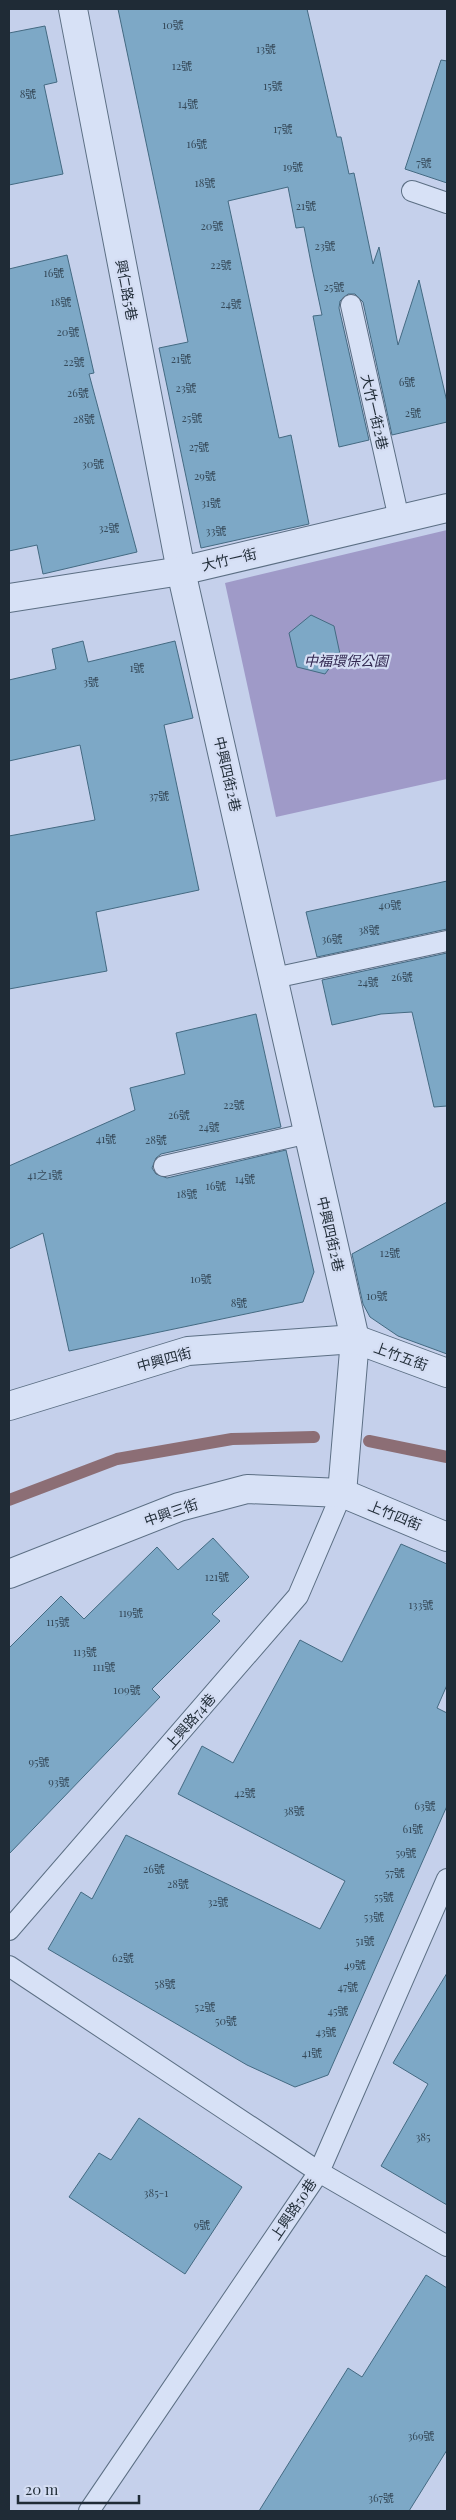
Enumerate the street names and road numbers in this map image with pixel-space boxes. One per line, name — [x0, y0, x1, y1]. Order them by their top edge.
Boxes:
street label: 興仁路5巷 — [112, 258, 142, 322]
street label: 大竹一街2巷 — [357, 372, 393, 452]
street label: 大竹一街 — [200, 543, 258, 575]
street label: 中興四街2巷 — [210, 734, 246, 814]
street label: 中興四街2巷 — [313, 1194, 349, 1274]
street label: 上竹五街 — [371, 1337, 431, 1375]
street label: 中興四街 — [134, 1343, 194, 1375]
street label: 中興三街 — [141, 1494, 201, 1530]
street label: 上竹四街 — [365, 1496, 425, 1534]
street label: 上興路74巷 — [160, 1689, 220, 1753]
street label: 上興路50巷 — [265, 2175, 321, 2243]

